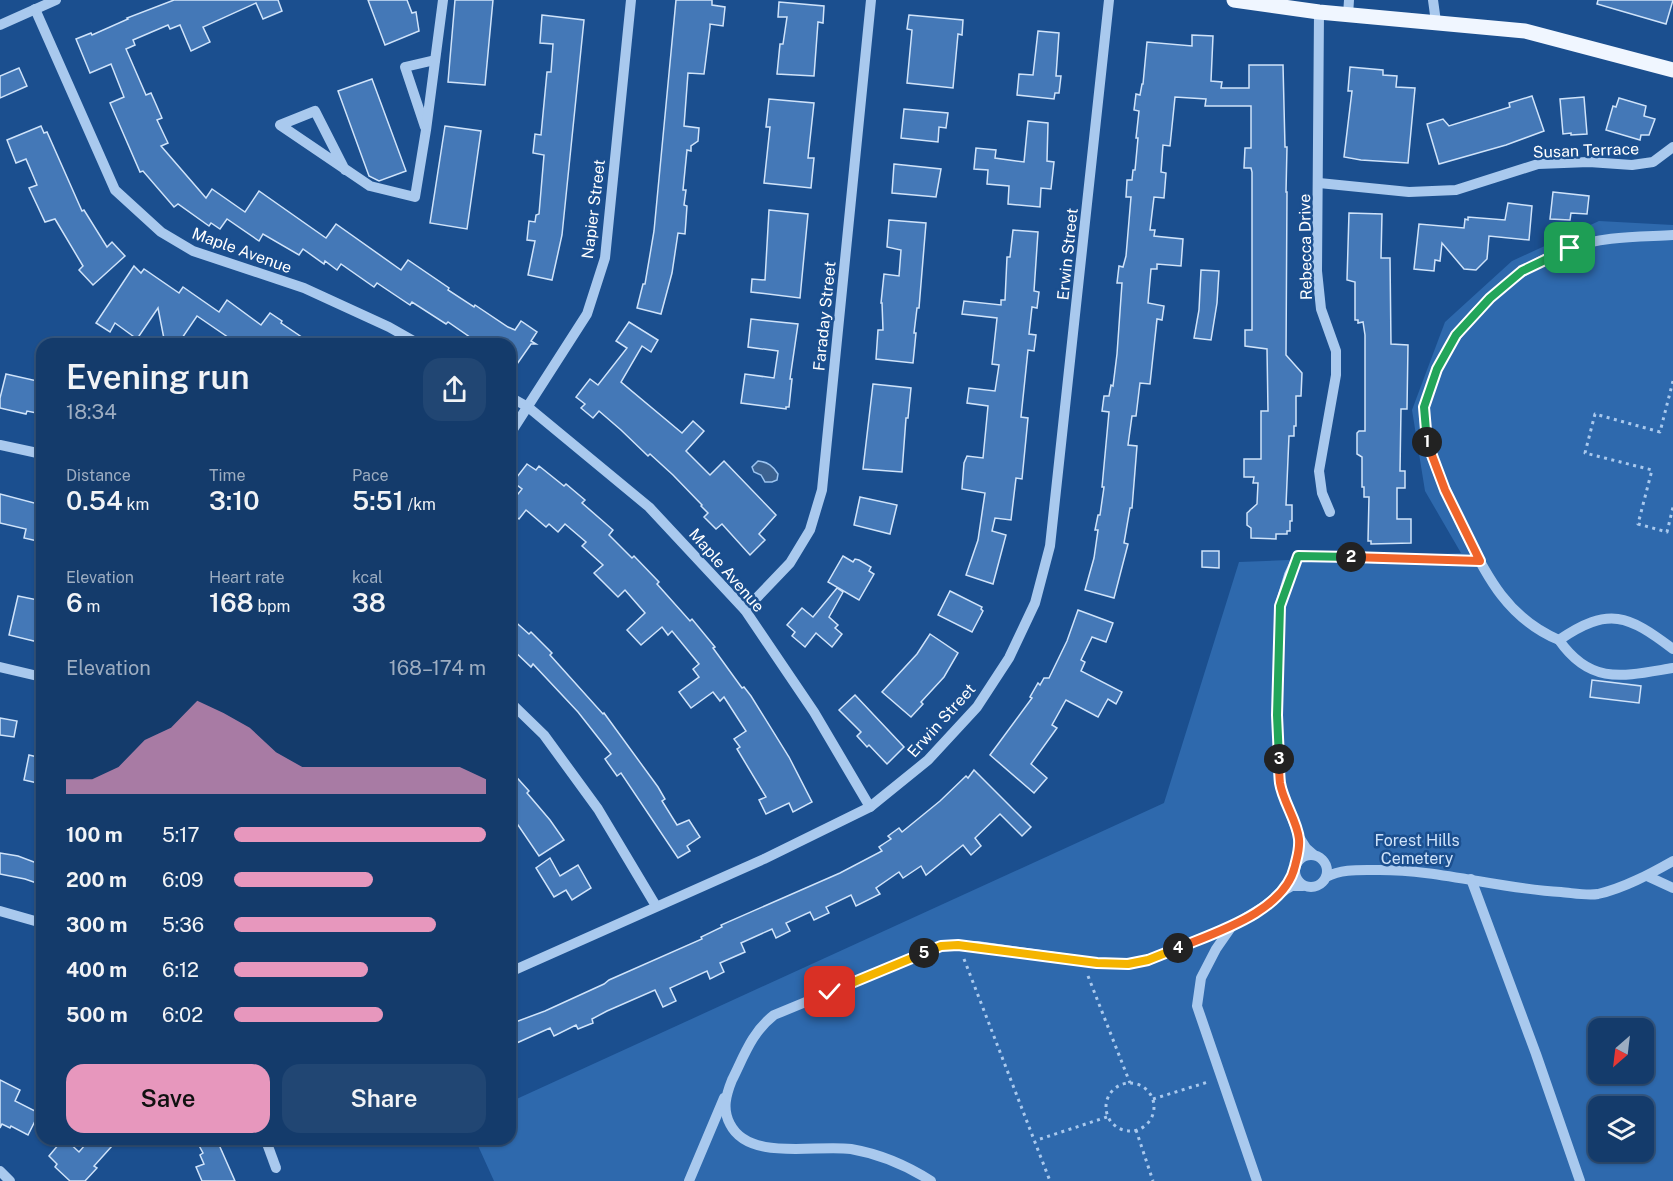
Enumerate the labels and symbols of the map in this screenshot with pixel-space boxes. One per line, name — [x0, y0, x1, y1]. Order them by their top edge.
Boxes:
street label: Susan Terrace — [1533, 139, 1639, 162]
street label: Napier Street — [578, 158, 609, 260]
street label: Rebecca Drive — [1295, 194, 1316, 300]
street label: Erwin Street — [1053, 207, 1082, 301]
pin — [1544, 222, 1595, 273]
street label: Maple Avenue — [189, 224, 294, 277]
street label: Faraday Street — [809, 260, 840, 372]
pin: 1 — [1412, 427, 1442, 457]
street label: Maple Avenue — [685, 525, 768, 616]
pin: 2 — [1336, 542, 1366, 572]
street label: Erwin Street — [903, 680, 979, 761]
pin: 3 — [1264, 744, 1294, 774]
park label: Forest Hills Cemetery — [1374, 831, 1460, 868]
pin: 4 — [1163, 933, 1193, 963]
pin: 5 — [909, 938, 939, 968]
pin — [804, 966, 855, 1017]
north arrow — [1588, 1018, 1654, 1084]

